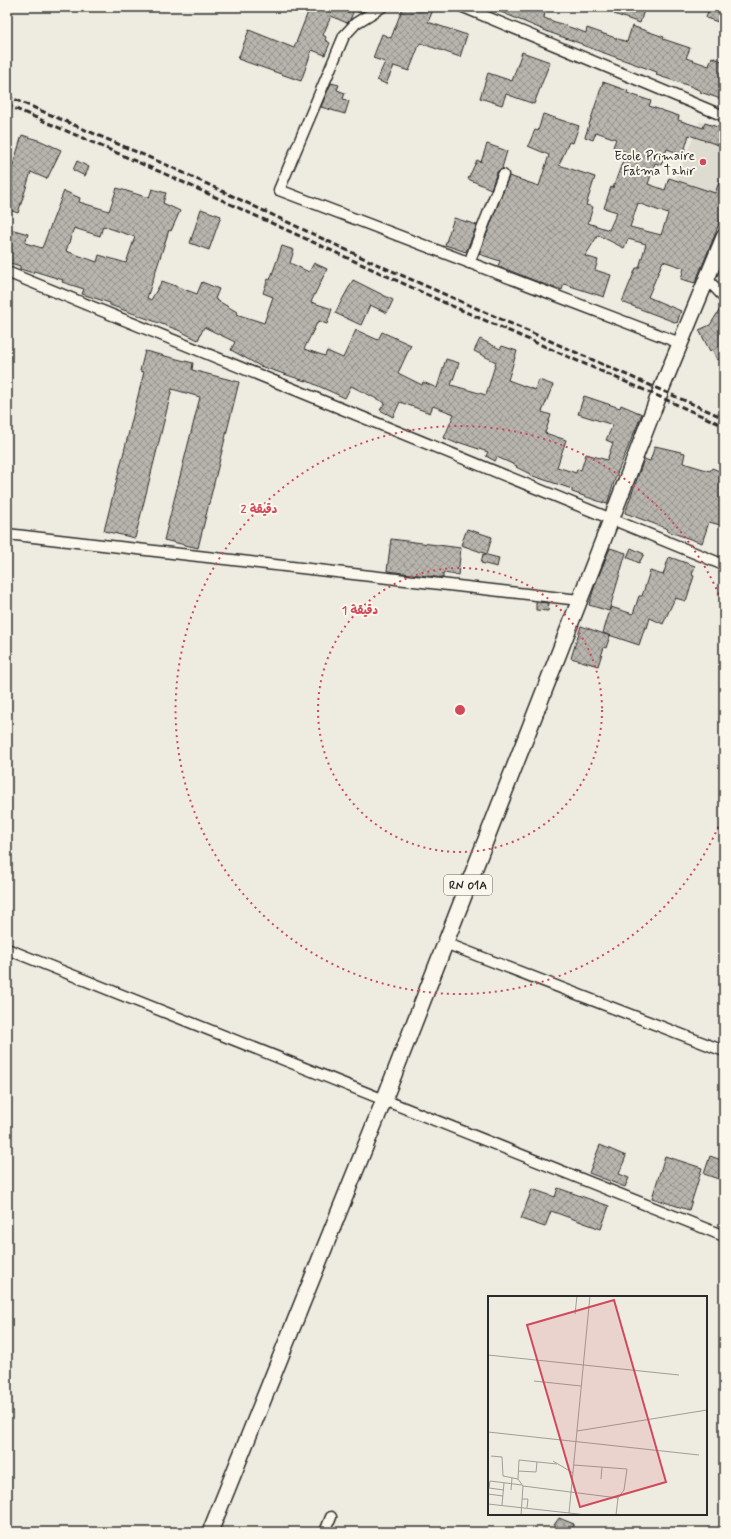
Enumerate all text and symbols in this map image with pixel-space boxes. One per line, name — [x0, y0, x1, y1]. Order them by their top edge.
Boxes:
place label: Ecole Primaire Fatma Tahir — [614, 148, 696, 180]
marker: Ecole Primaire Fatma Tahir — [698, 157, 708, 167]
text: 2 دقيقة — [241, 502, 278, 518]
text: 1 دقيقة — [342, 603, 379, 619]
centre of rings — [453, 703, 467, 717]
road number: RN 01A — [444, 875, 492, 895]
inset map — [488, 1296, 707, 1515]

